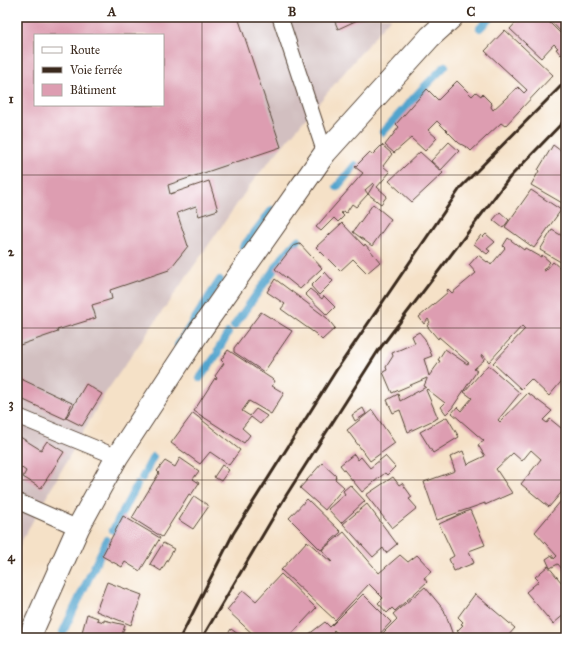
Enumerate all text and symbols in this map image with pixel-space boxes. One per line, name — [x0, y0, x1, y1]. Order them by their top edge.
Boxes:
text: A — [107, 4, 117, 20]
text: B — [288, 4, 297, 20]
text: C — [467, 4, 476, 20]
legend — [34, 34, 164, 106]
text: Route — [70, 43, 100, 57]
text: Voie ferrée — [69, 63, 122, 77]
text: Bâtiment — [70, 83, 117, 97]
text: 1 — [8, 91, 14, 107]
text: 2 — [8, 244, 15, 260]
text: 3 — [8, 396, 14, 412]
text: 4 — [7, 549, 15, 565]

